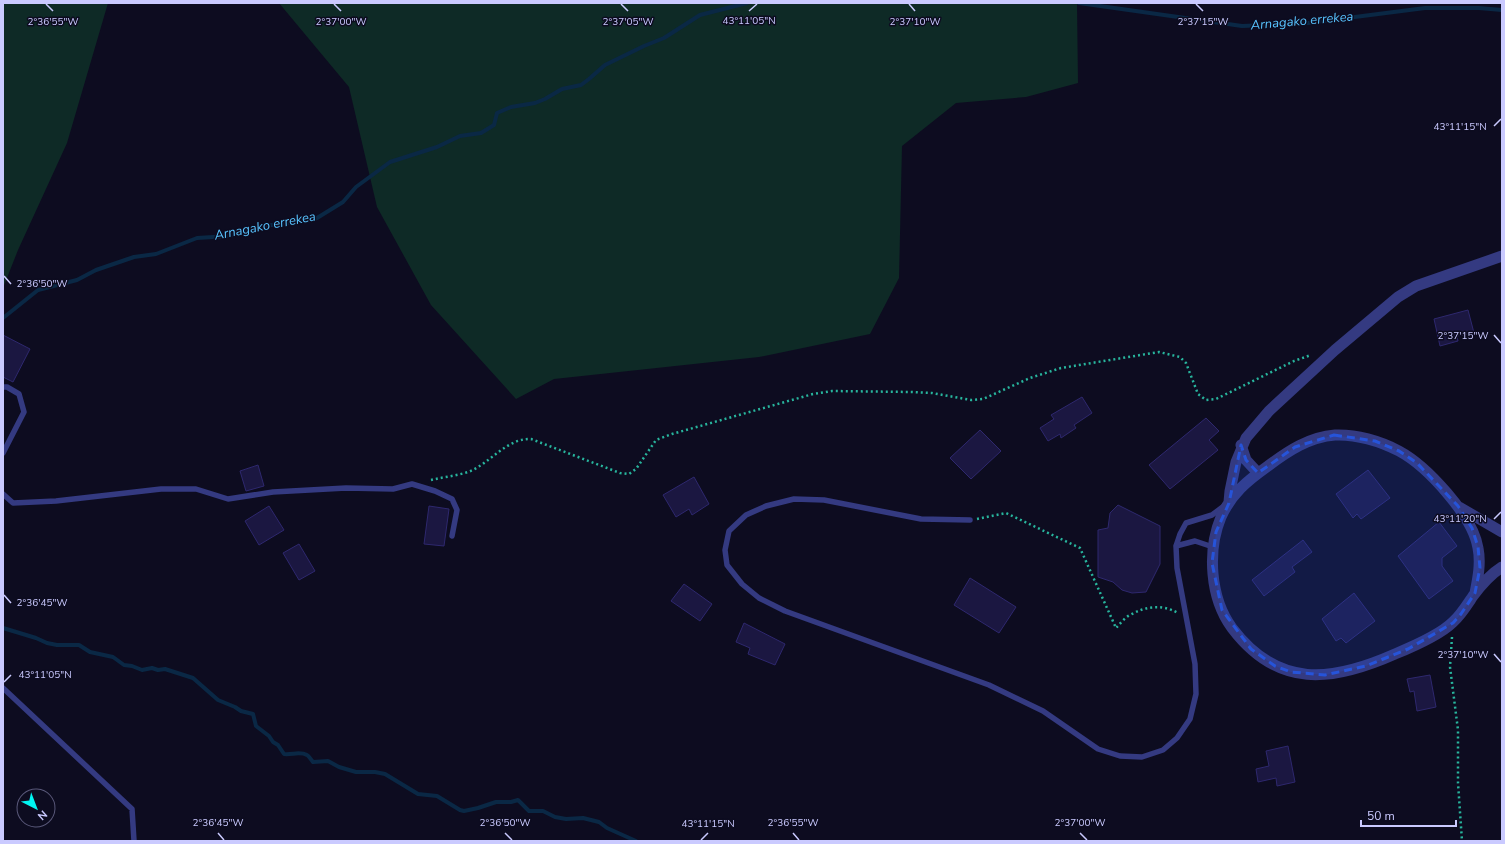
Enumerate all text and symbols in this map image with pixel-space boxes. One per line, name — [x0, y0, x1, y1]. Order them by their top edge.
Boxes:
water label: Arnagako errekea — [1249, 8, 1354, 35]
text: 43°11'05"N — [722, 14, 776, 28]
text: 2°36'55"W — [28, 15, 78, 29]
text: 2°37'00"W — [316, 15, 366, 29]
text: 2°37'05"W — [603, 15, 653, 29]
text: 2°37'10"W — [890, 15, 940, 29]
text: 2°37'15"W — [1178, 15, 1228, 29]
text: 43°11'15"N — [1433, 120, 1487, 134]
water label: Arnagako errekea — [212, 207, 317, 245]
text: 2°36'50"W — [17, 277, 67, 291]
text: 2°37'15"W — [1438, 329, 1488, 343]
text: 43°11'20"N — [1433, 512, 1487, 526]
text: 2°36'45"W — [17, 596, 67, 610]
text: 2°37'10"W — [1438, 648, 1488, 662]
text: 43°11'05"N — [18, 668, 72, 682]
north arrow — [16, 788, 56, 828]
scale bar — [1361, 802, 1456, 828]
text: N — [34, 807, 50, 823]
text: 50 m — [1367, 808, 1395, 824]
text: 2°36'45"W — [193, 816, 243, 830]
text: 2°36'50"W — [480, 816, 530, 830]
text: 2°36'55"W — [768, 816, 818, 830]
text: 2°37'00"W — [1055, 816, 1105, 830]
text: 43°11'15"N — [681, 817, 735, 831]

